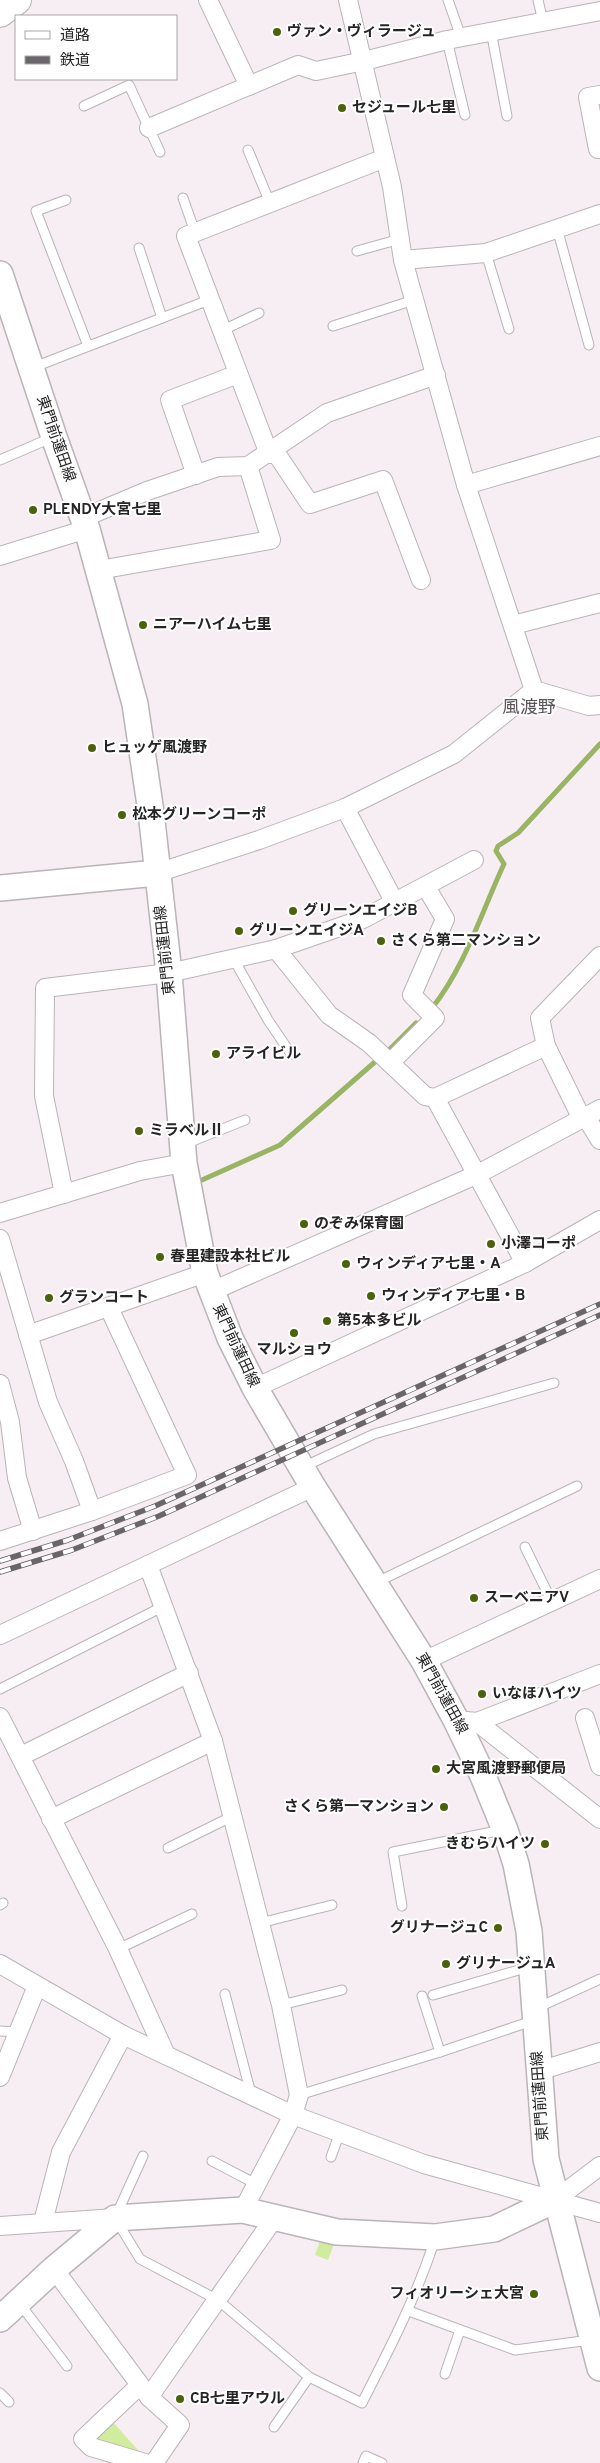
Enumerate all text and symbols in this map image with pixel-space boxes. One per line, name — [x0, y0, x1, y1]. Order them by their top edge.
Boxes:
legend — [15, 15, 178, 80]
place label: ヴァン・ヴィラージュ — [287, 23, 436, 42]
marker: ヴァン・ヴィラージュ — [271, 26, 283, 38]
text: 道路 — [60, 27, 90, 46]
text: 鉄道 — [60, 52, 90, 71]
place label: セジュール七里 — [352, 99, 456, 118]
marker: セジュール七里 — [336, 102, 348, 114]
street label: 東門前蓮田線 — [31, 393, 79, 485]
place label: PLENDY大宮七里 — [43, 501, 161, 520]
marker: PLENDY大宮七里 — [27, 504, 39, 516]
place label: ニアーハイム七里 — [153, 616, 271, 635]
marker: ニアーハイム七里 — [137, 619, 149, 631]
district label: 風渡野 — [502, 697, 556, 720]
place label: ヒュッゲ風渡野 — [102, 739, 207, 758]
marker: ヒュッゲ風渡野 — [86, 742, 98, 754]
place label: 松本グリーンコーポ — [132, 806, 266, 825]
marker: 松本グリーンコーポ — [116, 809, 128, 821]
place label: グリーンエイジB — [303, 902, 418, 921]
street label: 東門前蓮田線 — [152, 904, 180, 996]
marker: グリーンエイジB — [287, 905, 299, 917]
place label: グリーンエイジA — [249, 922, 364, 941]
marker: グリーンエイジA — [233, 925, 245, 937]
place label: さくら第二マンション — [391, 932, 541, 951]
marker: さくら第二マンション — [375, 935, 387, 947]
place label: アライビル — [226, 1045, 301, 1064]
marker: アライビル — [210, 1048, 222, 1060]
place label: ミラベルⅡ — [149, 1122, 224, 1141]
marker: ミラベルⅡ — [133, 1125, 145, 1137]
place label: のぞみ保育園 — [314, 1215, 404, 1234]
marker: のぞみ保育園 — [298, 1218, 310, 1230]
place label: 小澤コーポ — [501, 1235, 576, 1254]
marker: 小澤コーポ — [485, 1238, 497, 1250]
place label: 春里建設本社ビル — [170, 1247, 290, 1267]
marker: 春里建設本社ビル — [154, 1251, 166, 1263]
place label: ウィンディア七里・A — [356, 1255, 501, 1274]
marker: ウィンディア七里・A — [340, 1258, 352, 1270]
place label: ウィンディア七里・B — [381, 1287, 525, 1306]
place label: グランコート — [59, 1289, 149, 1308]
marker: ウィンディア七里・B — [365, 1290, 377, 1302]
marker: グランコート — [43, 1292, 55, 1304]
street label: 東門前蓮田線 — [207, 1301, 263, 1391]
place label: 第5本多ビル — [337, 1312, 421, 1331]
marker: 第5本多ビル — [321, 1315, 333, 1327]
marker: マルショウ — [288, 1327, 300, 1339]
place label: マルショウ — [256, 1341, 332, 1360]
place label: スーベニアV — [484, 1589, 569, 1608]
marker: スーベニアV — [468, 1592, 480, 1604]
street label: 東門前蓮田線 — [411, 1650, 471, 1738]
place label: いなほハイツ — [492, 1685, 582, 1704]
marker: いなほハイツ — [476, 1688, 488, 1700]
place label: 大宮風渡野郵便局 — [446, 1760, 566, 1779]
marker: 大宮風渡野郵便局 — [430, 1763, 442, 1775]
place label: さくら第一マンション — [284, 1798, 434, 1817]
marker: さくら第一マンション — [438, 1801, 450, 1813]
place label: きむらハイツ — [445, 1835, 535, 1854]
marker: きむらハイツ — [539, 1838, 551, 1850]
place label: グリナージュC — [390, 1919, 488, 1938]
marker: グリナージュC — [492, 1922, 504, 1934]
place label: グリナージュA — [456, 1955, 556, 1974]
marker: グリナージュA — [440, 1958, 452, 1970]
street label: 東門前蓮田線 — [528, 2050, 554, 2142]
place label: フィオリーシェ大宮 — [390, 2285, 524, 2304]
marker: フィオリーシェ大宮 — [528, 2288, 540, 2300]
place label: CB七里アウル — [190, 2390, 285, 2409]
marker: CB七里アウル — [174, 2393, 186, 2405]

